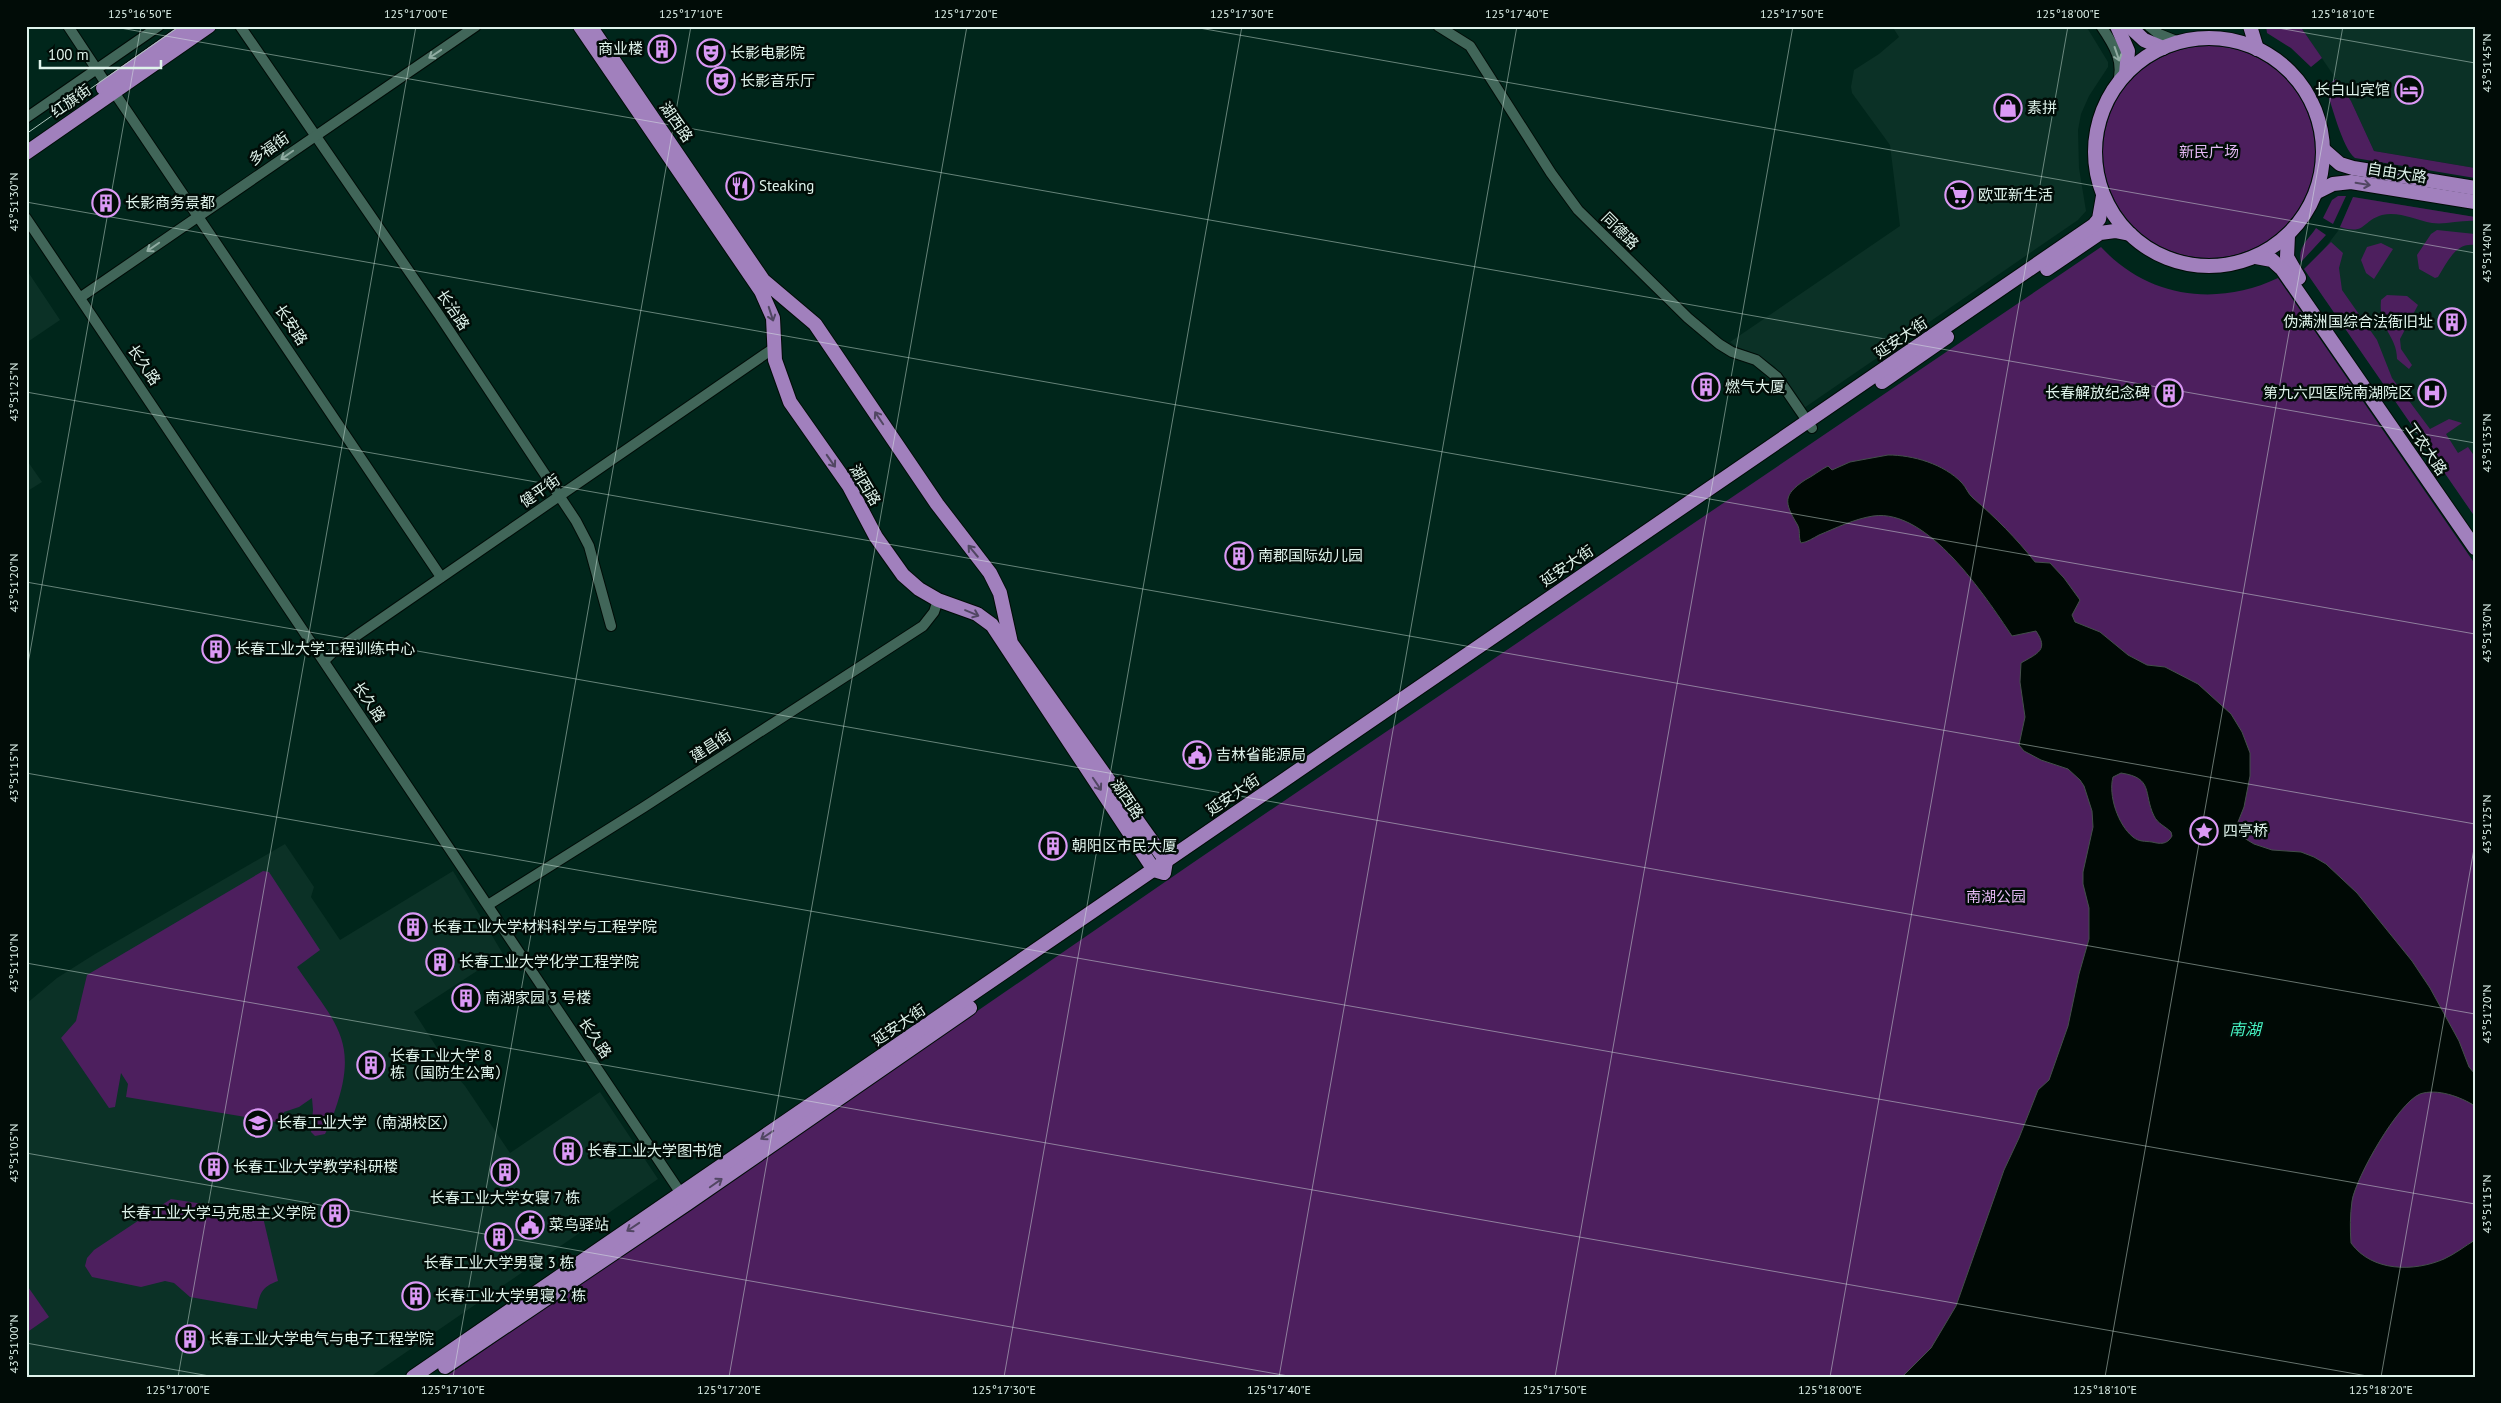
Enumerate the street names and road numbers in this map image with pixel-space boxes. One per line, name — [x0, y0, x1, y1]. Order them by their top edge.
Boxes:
street label: 红旗街 — [47, 80, 95, 121]
street label: 湖西路 — [656, 98, 697, 146]
street label: 多福街 — [245, 128, 293, 169]
street label: 自由大路 — [2366, 158, 2428, 187]
street label: 同德路 — [1598, 208, 1643, 253]
street label: 长治路 — [433, 286, 474, 334]
street label: 长安路 — [271, 301, 312, 349]
street label: 延安大街 — [1871, 313, 1931, 362]
street label: 长久路 — [124, 341, 165, 389]
street label: 工农大路 — [2401, 419, 2451, 479]
street label: 湖西路 — [846, 461, 885, 509]
street label: 健平街 — [516, 470, 564, 511]
street label: 延安大街 — [1537, 541, 1597, 590]
street label: 长久路 — [349, 678, 390, 726]
street label: 建昌街 — [687, 725, 735, 766]
street label: 延安大街 — [1203, 770, 1263, 819]
street label: 湖西路 — [1107, 775, 1148, 823]
street label: 延安大街 — [869, 1000, 929, 1049]
street label: 长久路 — [575, 1014, 616, 1062]

